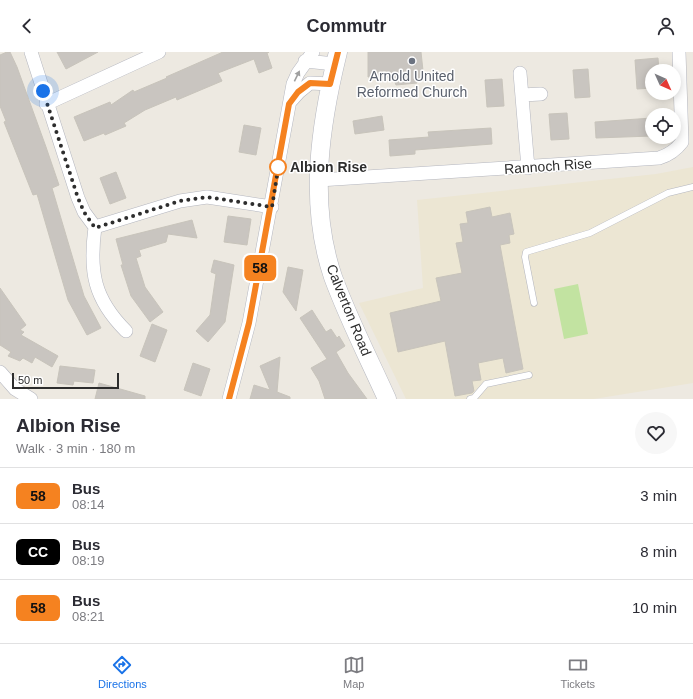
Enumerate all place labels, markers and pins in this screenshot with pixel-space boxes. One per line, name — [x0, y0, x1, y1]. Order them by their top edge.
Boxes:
marker: Arnold United Reformed Church — [407, 56, 417, 66]
place label: Arnold United Reformed Church — [357, 68, 467, 100]
marker: Albion Rise — [269, 158, 287, 176]
place label: Albion Rise — [290, 159, 367, 175]

